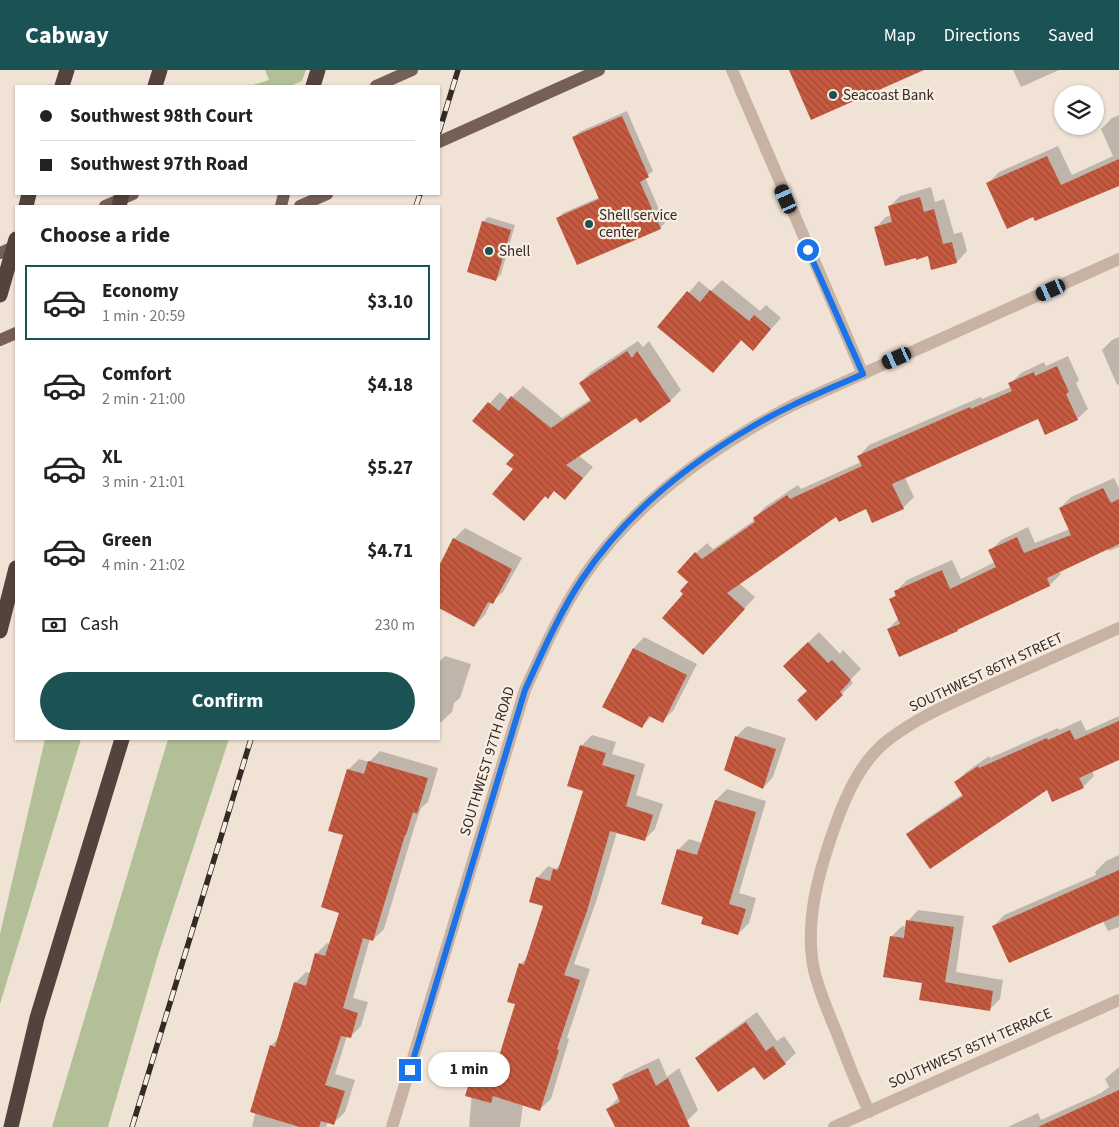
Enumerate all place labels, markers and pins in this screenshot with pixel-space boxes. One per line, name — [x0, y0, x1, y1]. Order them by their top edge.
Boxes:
place label: Seacoast Bank — [843, 85, 934, 106]
marker: Seacoast Bank — [827, 89, 839, 101]
place label: Shell service center — [599, 205, 677, 243]
marker: Shell service center — [583, 218, 595, 230]
place label: Shell — [499, 241, 530, 262]
marker: Shell — [483, 245, 495, 257]

